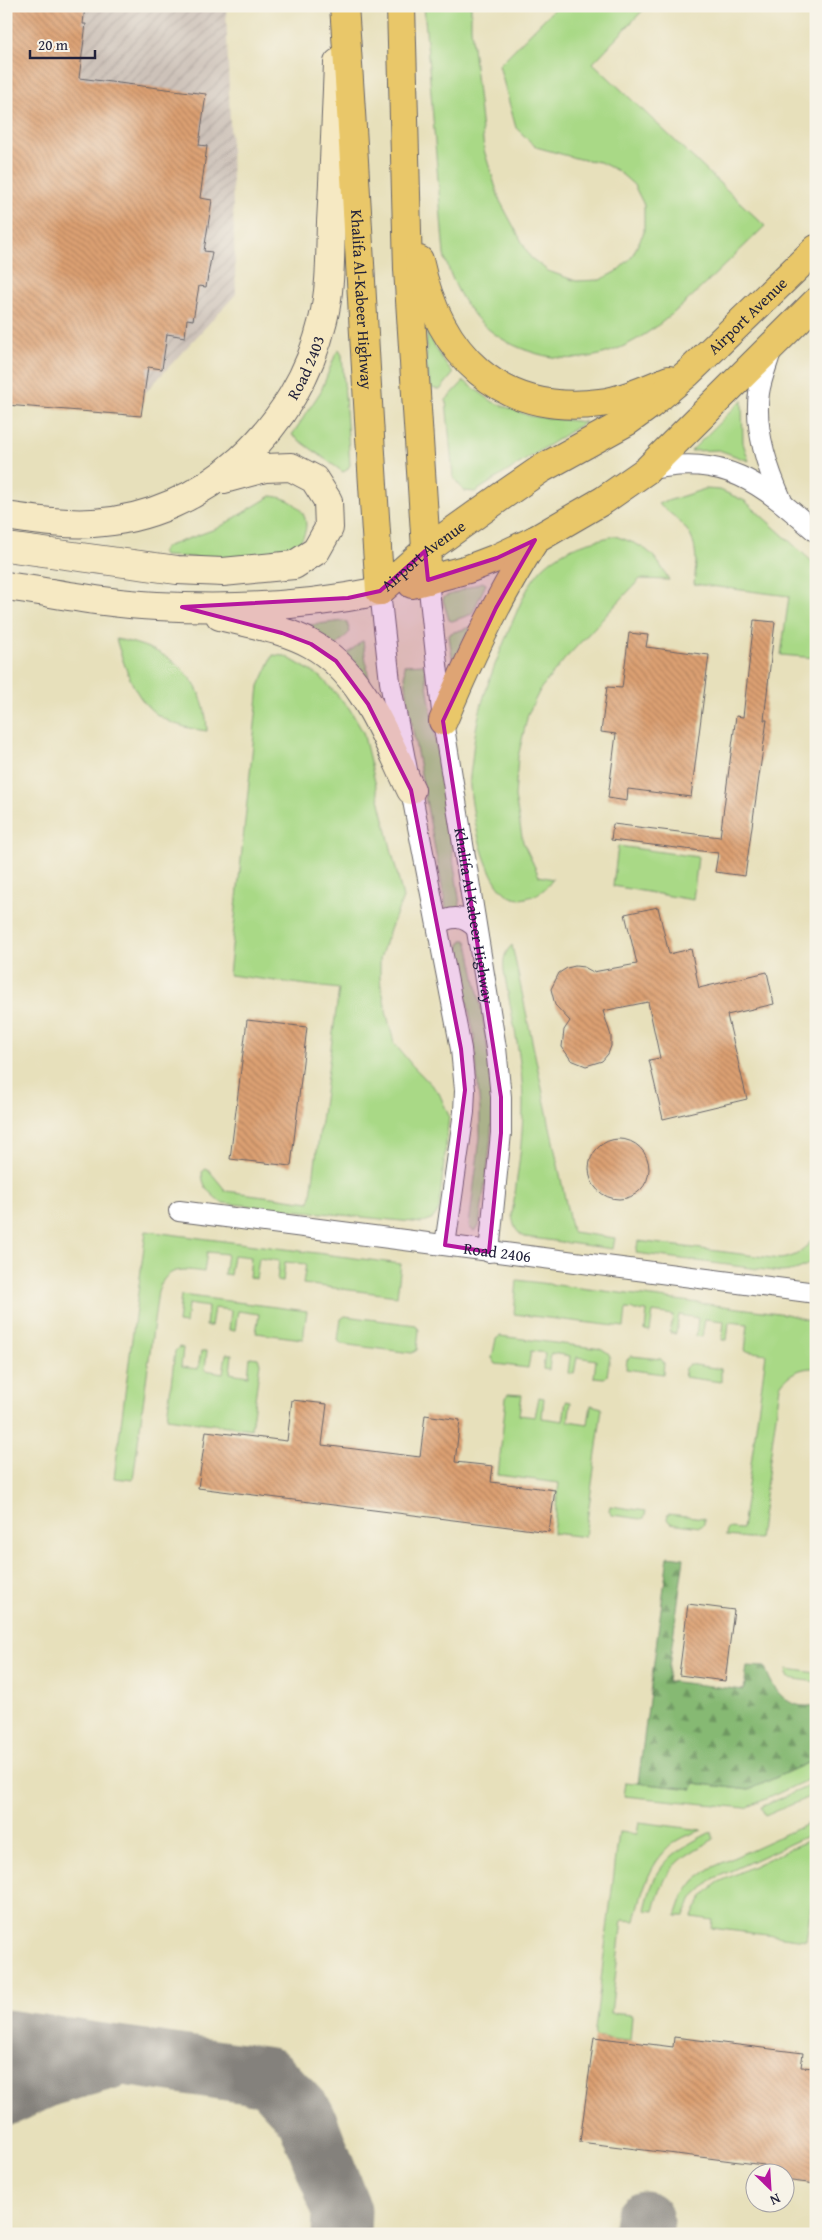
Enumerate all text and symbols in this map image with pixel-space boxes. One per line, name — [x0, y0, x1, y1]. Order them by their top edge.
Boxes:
scale bar — [30, 28, 95, 60]
text: 20 m — [38, 34, 69, 55]
street label: Khalifa Al-Kabeer Highway — [345, 209, 379, 390]
street label: Airport Avenue — [702, 271, 792, 360]
street label: Road 2403 — [281, 333, 330, 404]
street label: Airport Avenue — [376, 514, 470, 597]
street label: Khalifa Al Kabeer Highway — [448, 826, 501, 1006]
street label: Road 2406 — [462, 1236, 533, 1268]
north arrow — [744, 2162, 794, 2212]
text: N — [766, 2189, 784, 2211]

